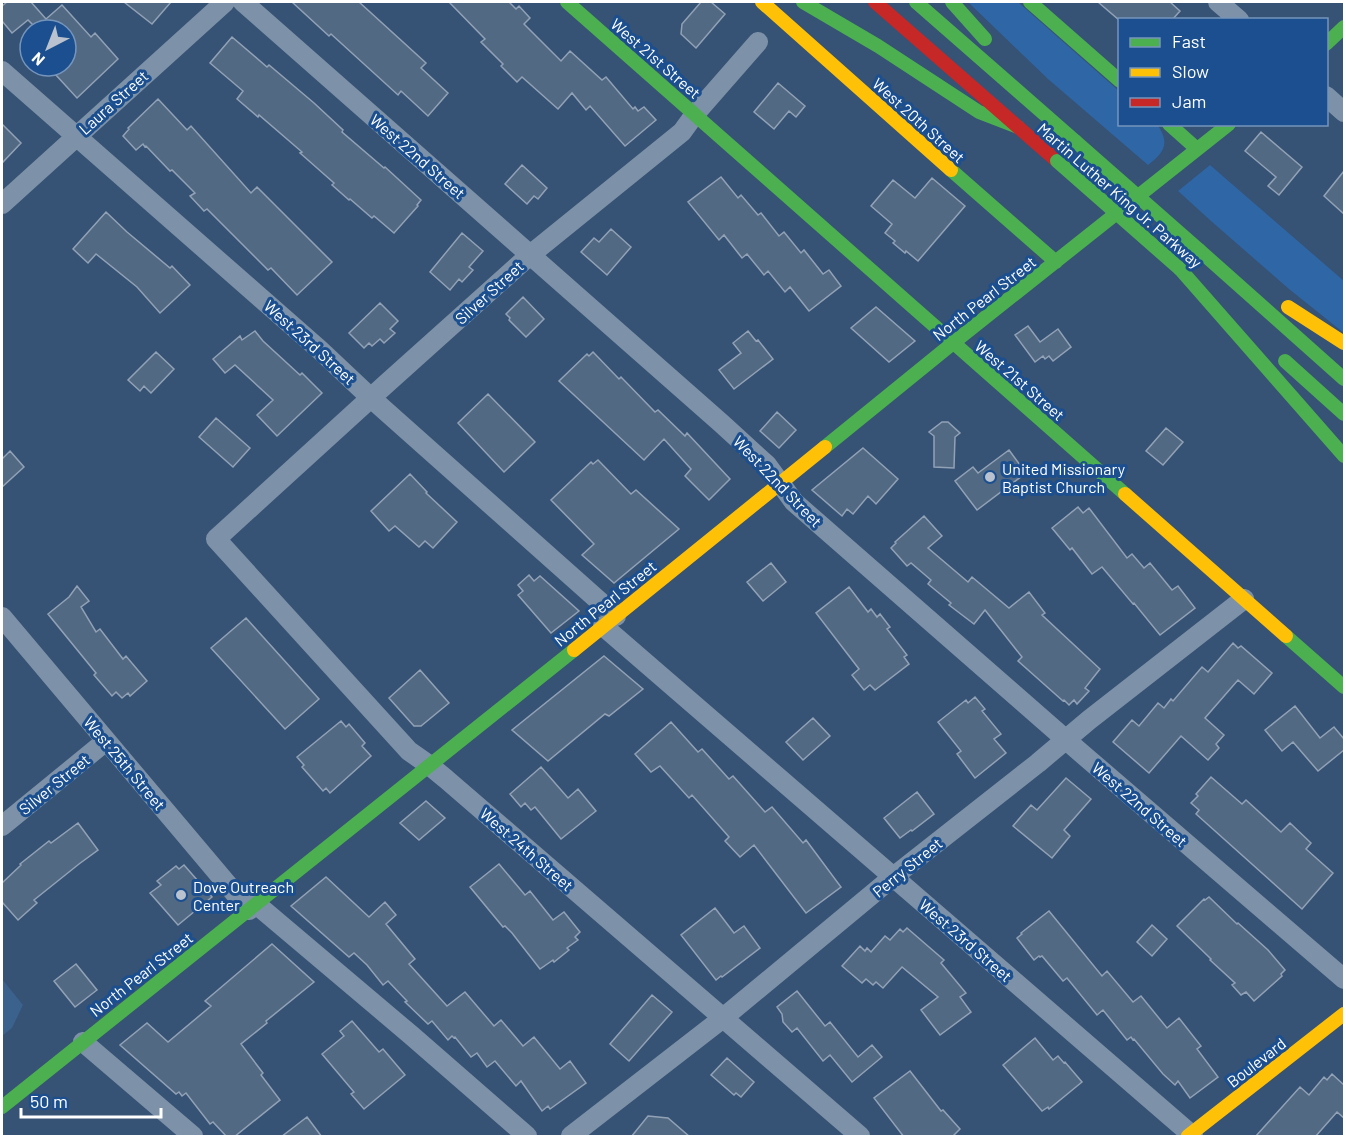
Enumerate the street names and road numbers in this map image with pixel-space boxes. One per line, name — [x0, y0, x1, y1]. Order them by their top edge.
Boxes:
street label: West 21st Street — [607, 14, 705, 102]
street label: Laura Street — [74, 66, 152, 138]
street label: West 20th Street — [869, 74, 969, 166]
street label: West 22nd Street — [367, 110, 469, 202]
street label: Martin Luther King Jr. Parkway — [1034, 118, 1207, 272]
street label: North Pearl Street — [929, 252, 1039, 344]
street label: Silver Street — [451, 256, 527, 328]
street label: West 23rd Street — [260, 296, 360, 388]
street label: West 21st Street — [971, 336, 1069, 424]
street label: West 22nd Street — [730, 431, 826, 531]
street label: North Pearl Street — [550, 556, 660, 650]
street label: West 25th Street — [80, 712, 170, 814]
street label: Silver Street — [15, 750, 93, 818]
street label: West 22nd Street — [1089, 758, 1191, 850]
street label: West 24th Street — [477, 803, 577, 895]
street label: Perry Street — [868, 833, 946, 901]
street label: West 23rd Street — [916, 895, 1016, 985]
street label: North Pearl Street — [86, 928, 196, 1020]
street label: Boulevard — [1223, 1033, 1289, 1091]

